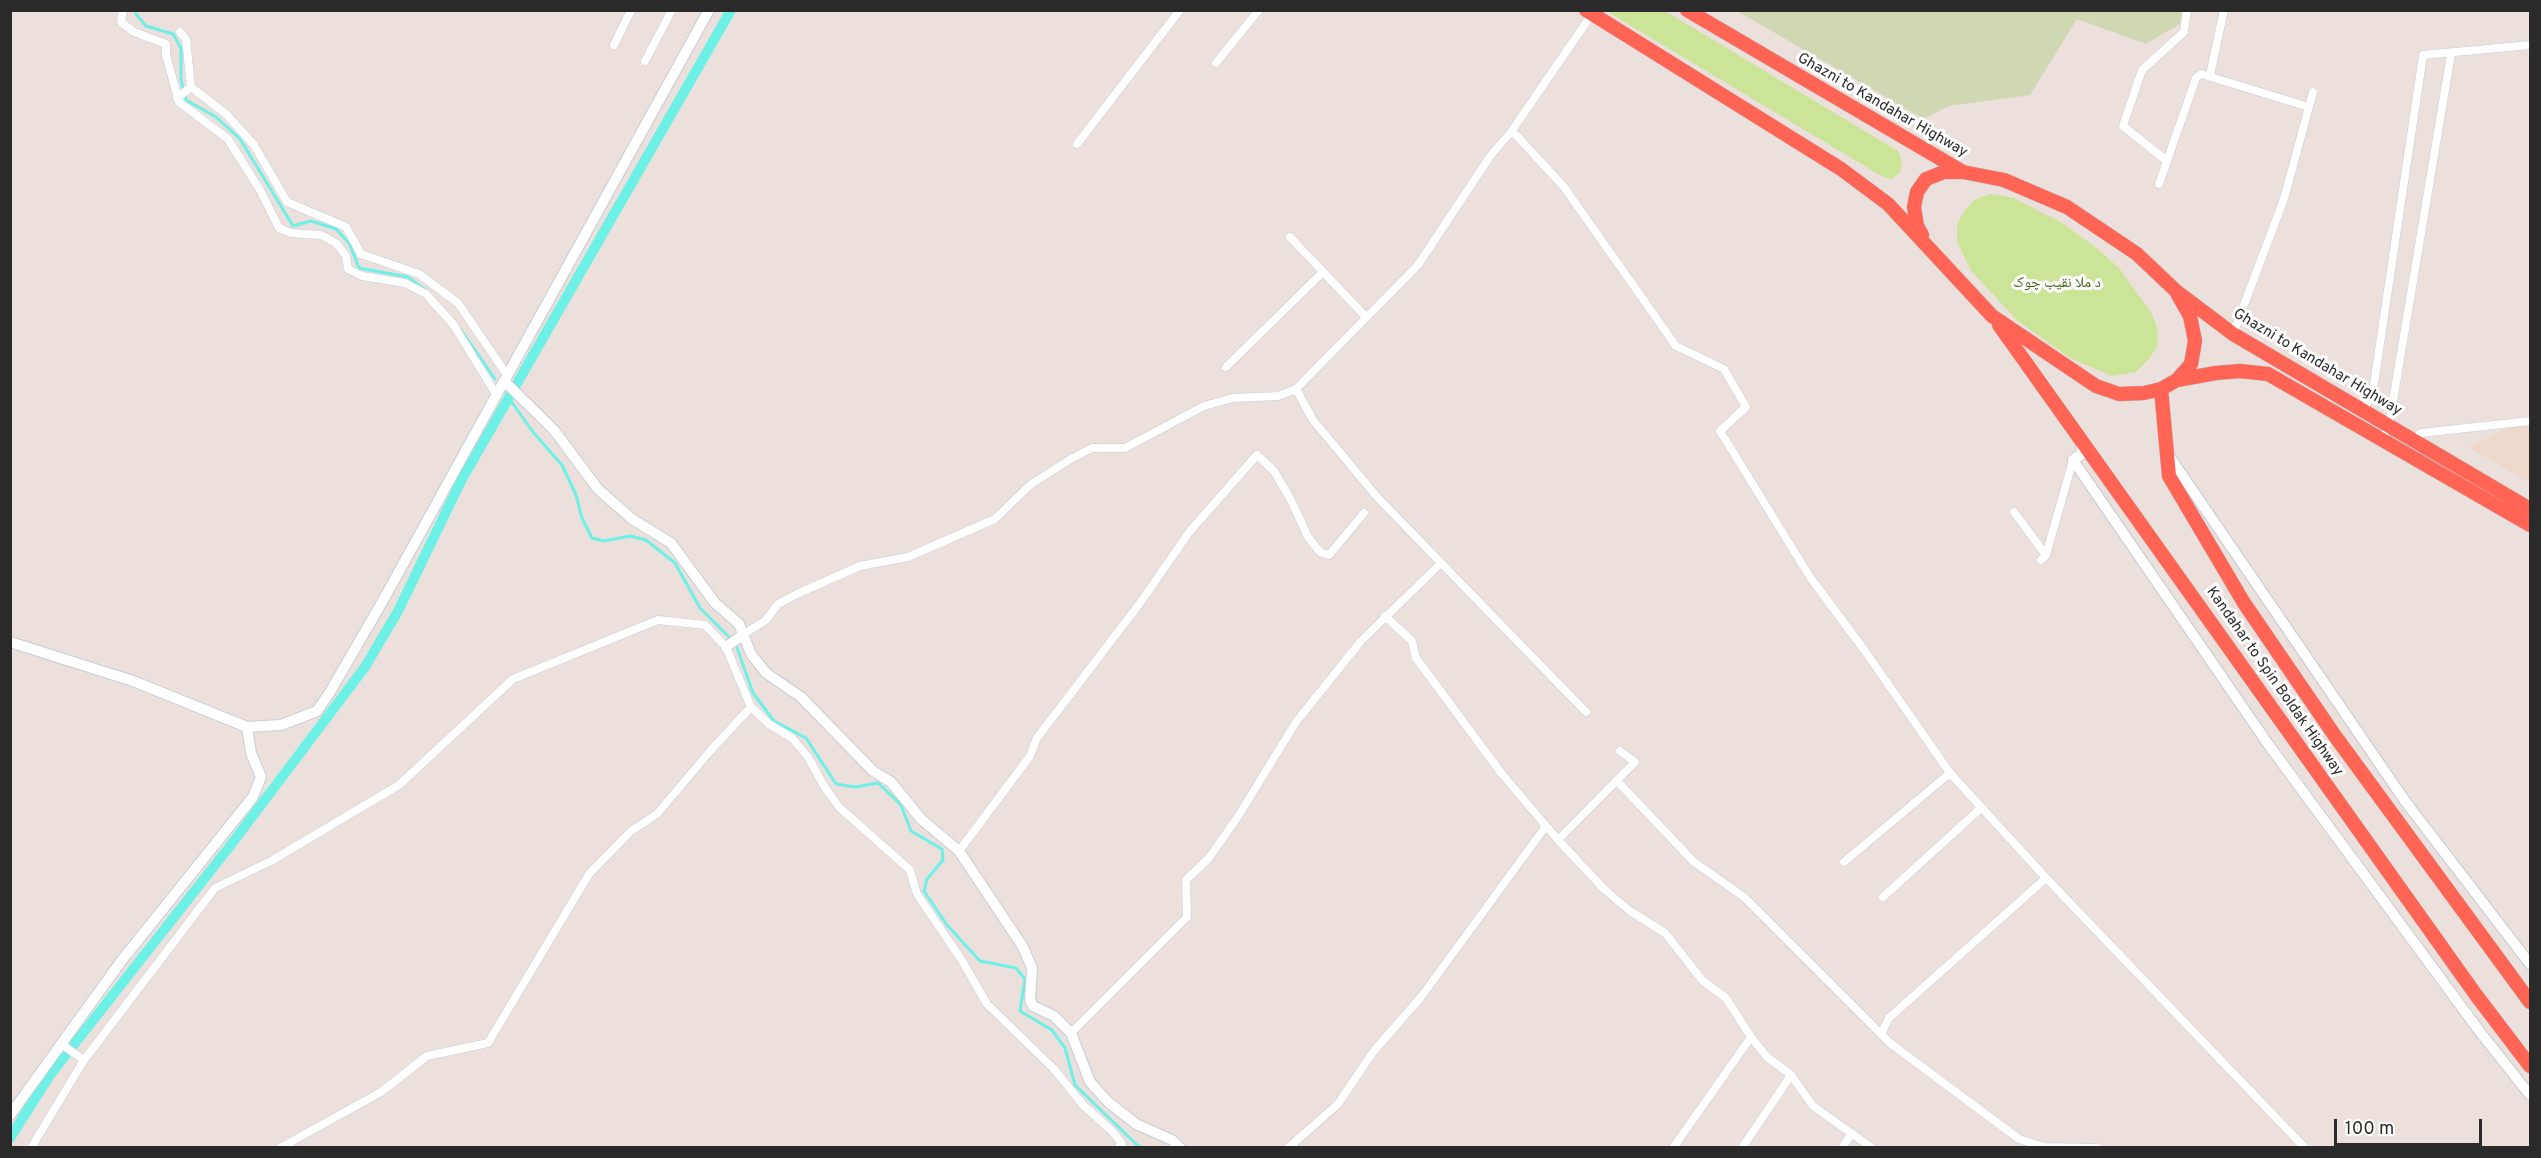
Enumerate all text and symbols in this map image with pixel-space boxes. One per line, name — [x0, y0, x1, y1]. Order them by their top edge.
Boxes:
street label: Ghazni to Kandahar Highway — [1794, 50, 1970, 162]
park label: د ملا نقيب چوک — [2013, 275, 2101, 293]
street label: Ghazni to Kandahar Highway — [2229, 305, 2405, 421]
street label: Kandahar to Spin Boldak Highway — [2202, 584, 2346, 780]
scale bar — [2337, 1107, 2486, 1145]
text: 100 m — [2345, 1118, 2394, 1141]

